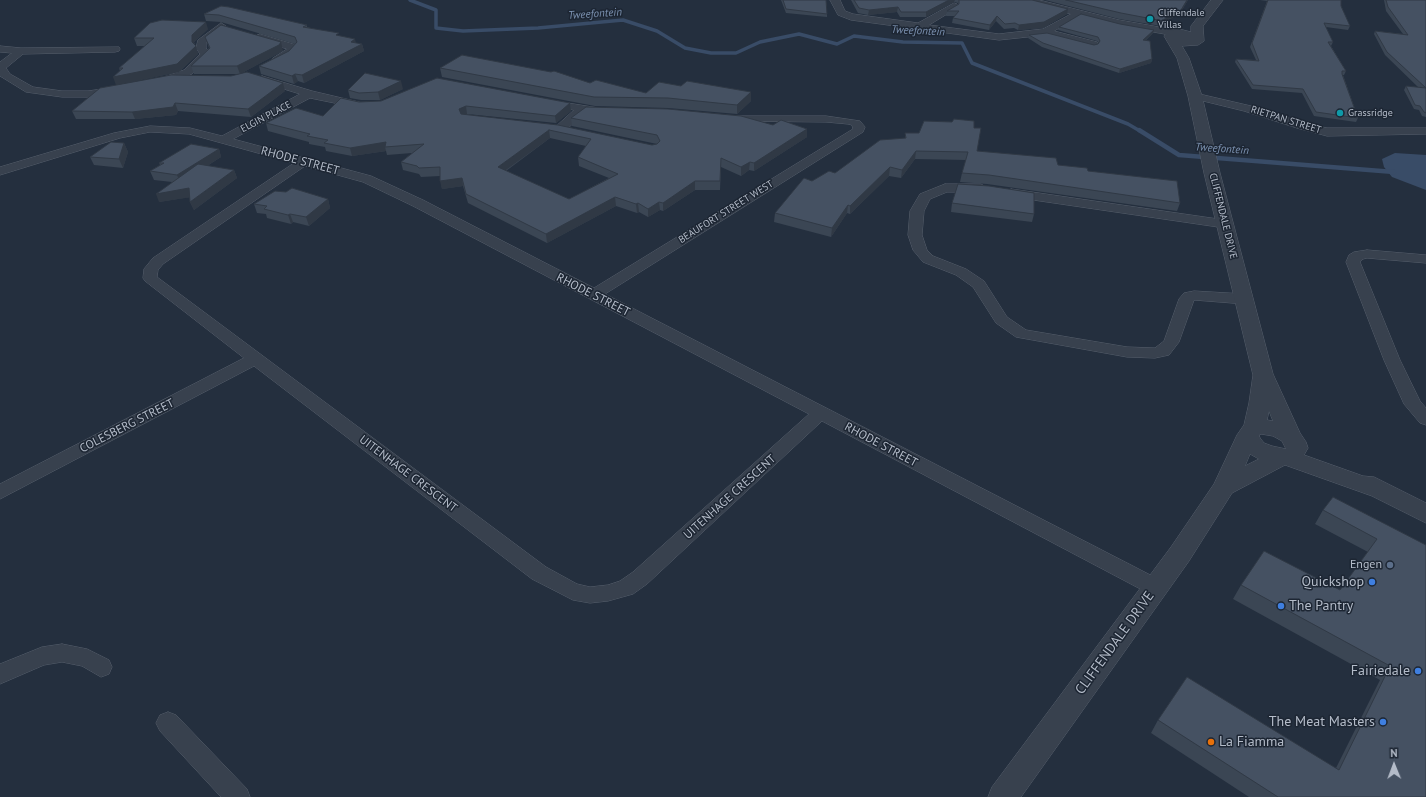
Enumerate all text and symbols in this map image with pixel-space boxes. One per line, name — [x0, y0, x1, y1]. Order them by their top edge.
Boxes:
water label: Tweefontein — [568, 6, 622, 22]
place label: Cliffendale Villas — [1158, 7, 1204, 30]
marker: Cliffendale Villas — [1145, 14, 1155, 24]
water label: Tweefontein — [891, 23, 945, 39]
street label: ELGIN PLACE — [239, 99, 293, 135]
street label: RIETPAN STREET — [1249, 104, 1323, 136]
place label: Grassridge — [1348, 107, 1393, 119]
marker: Grassridge — [1335, 108, 1345, 118]
water label: Tweefontein — [1195, 141, 1249, 157]
street label: RHODE STREET — [259, 144, 341, 178]
street label: CLIFFENDALE DRIVE — [1207, 172, 1239, 260]
street label: BEAUFORT STREET WEST — [676, 178, 776, 246]
street label: RHODE STREET — [554, 270, 632, 320]
street label: COLESBERG STREET — [77, 396, 177, 456]
street label: RHODE STREET — [842, 420, 920, 470]
street label: UITENHAGE CRESCENT — [356, 432, 460, 516]
street label: UITENHAGE CRESCENT — [681, 452, 779, 542]
place label: Engen — [1350, 558, 1382, 572]
marker: Engen — [1385, 560, 1395, 570]
place label: Quickshop — [1301, 574, 1364, 590]
marker: Quickshop — [1367, 577, 1377, 587]
street label: CLIFFENDALE DRIVE — [1072, 588, 1158, 698]
place label: The Pantry — [1289, 598, 1353, 614]
marker: The Pantry — [1276, 601, 1286, 611]
place label: Fairiedale — [1351, 663, 1410, 679]
marker: Fairiedale — [1413, 666, 1423, 676]
place label: The Meat Masters — [1269, 714, 1375, 730]
marker: The Meat Masters — [1378, 717, 1388, 727]
place label: La Fiamma — [1219, 734, 1284, 750]
marker: La Fiamma — [1206, 737, 1216, 747]
north arrow — [1374, 745, 1414, 785]
text: N — [1390, 746, 1398, 760]

